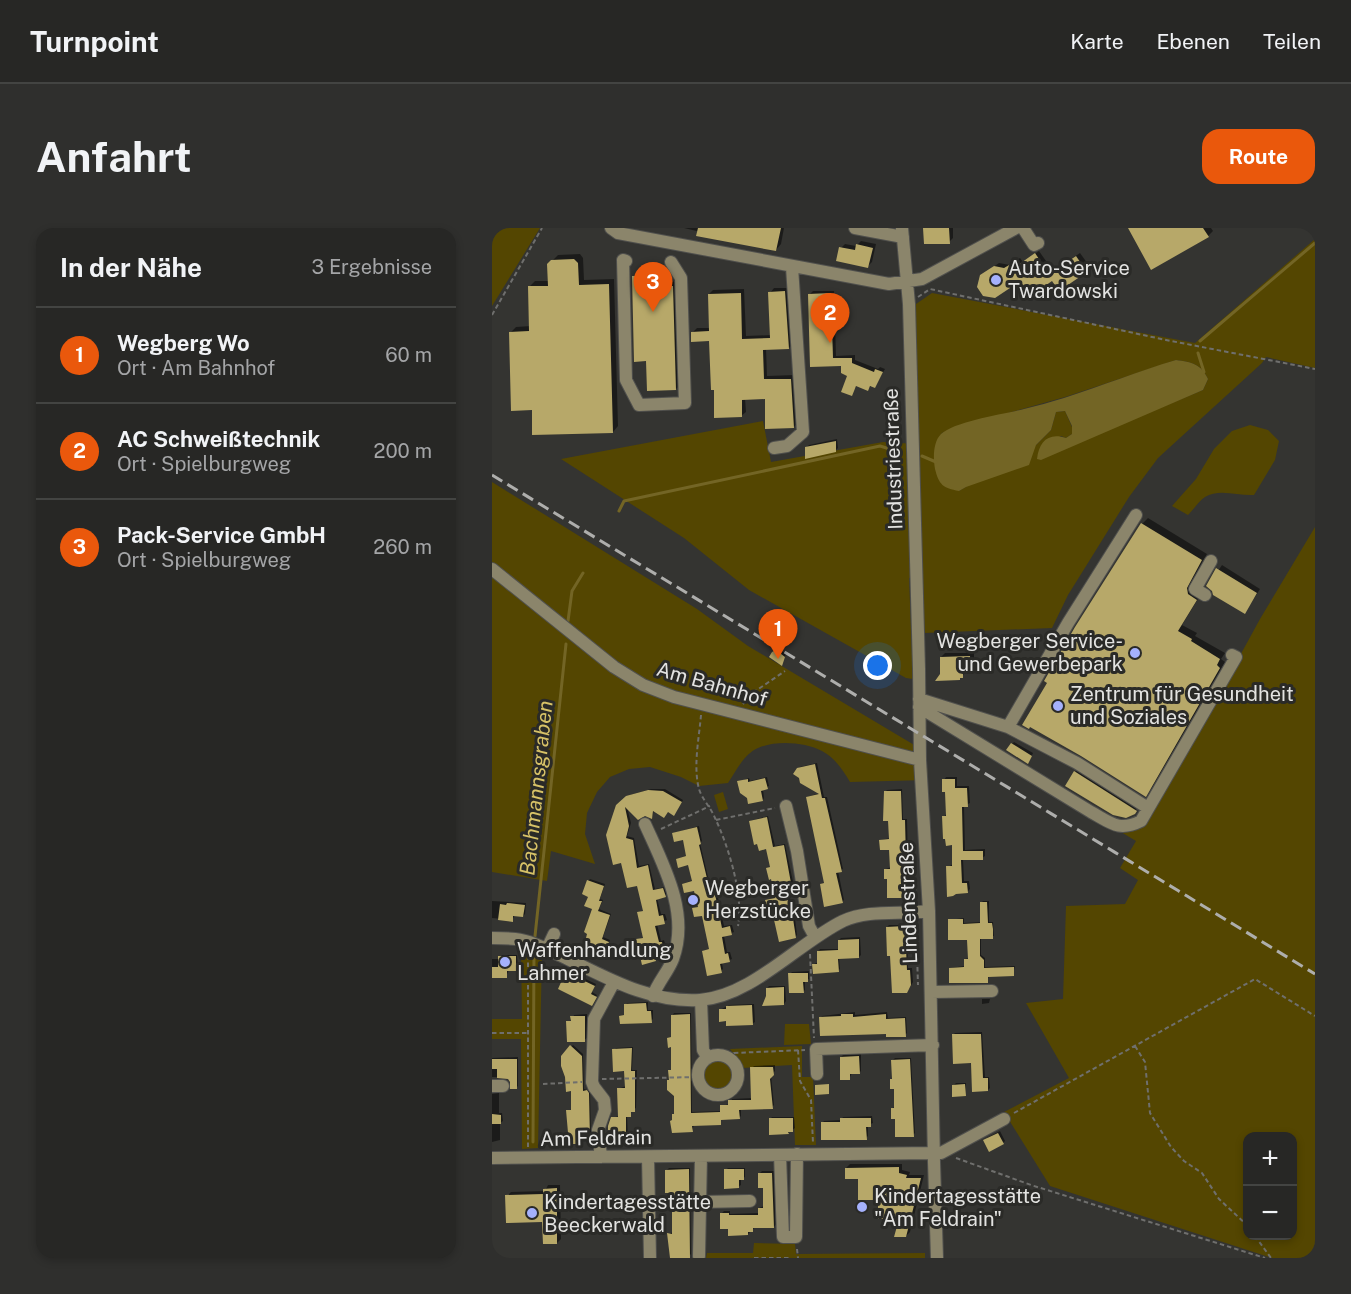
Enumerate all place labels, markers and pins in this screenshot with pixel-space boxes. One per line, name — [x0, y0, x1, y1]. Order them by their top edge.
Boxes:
place label: Auto-Service Twardowski — [1008, 256, 1130, 303]
pin: 3 — [634, 262, 672, 312]
marker: Auto-Service Twardowski — [989, 273, 1003, 287]
pin: 2 — [810, 294, 850, 343]
pin: 1 — [758, 610, 798, 659]
place label: Wegberger Service- und Gewerbepark — [937, 629, 1123, 676]
marker: Wegberger Service- und Gewerbepark — [1128, 646, 1142, 660]
place label: Zentrum für Gesundheit und Soziales — [1070, 682, 1294, 729]
marker: Zentrum für Gesundheit und Soziales — [1051, 699, 1065, 713]
place label: Wegberger Herzstücke — [705, 876, 811, 923]
marker: Wegberger Herzstücke — [686, 893, 700, 907]
place label: Waffenhandlung Lahmer — [517, 938, 672, 985]
marker: Waffenhandlung Lahmer — [498, 955, 512, 969]
place label: Kindertagesstätte "Am Feldrain" — [874, 1184, 1041, 1231]
place label: Kindertagesstätte Beeckerwald — [544, 1190, 711, 1237]
marker: Kindertagesstätte "Am Feldrain" — [855, 1200, 869, 1214]
marker: Kindertagesstätte Beeckerwald — [525, 1206, 539, 1220]

